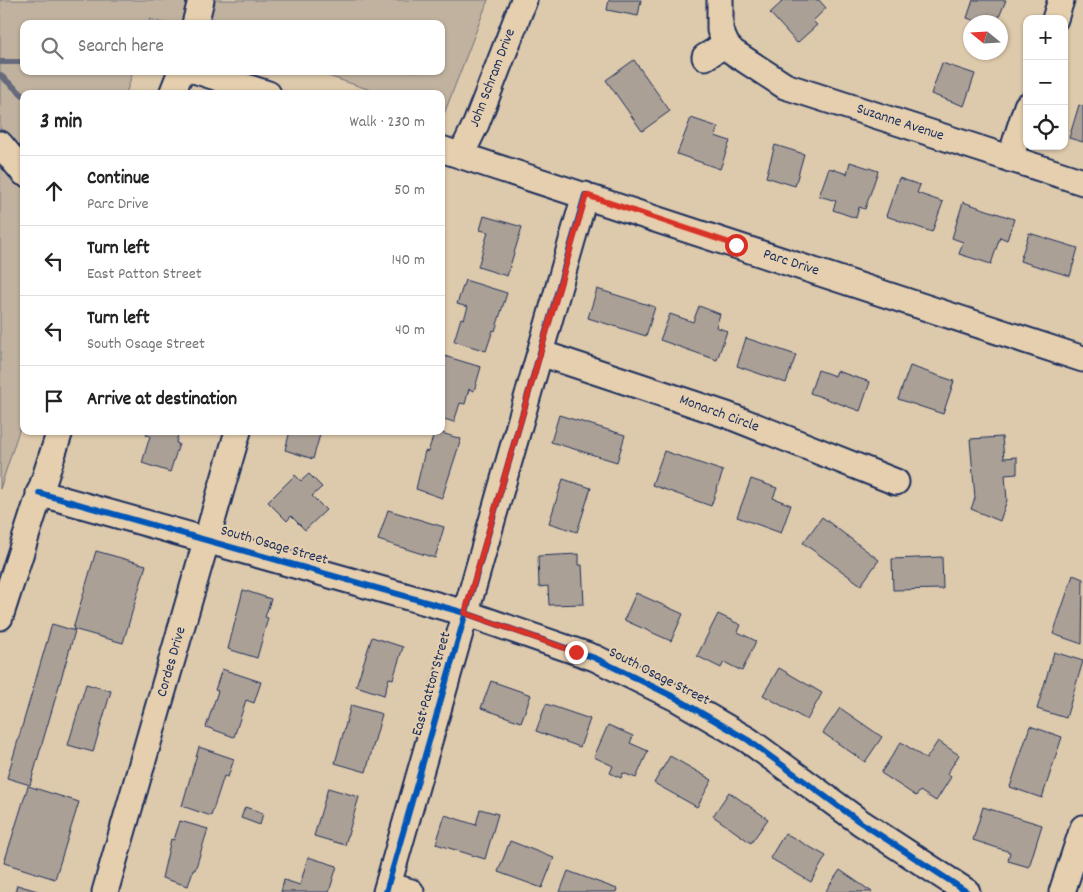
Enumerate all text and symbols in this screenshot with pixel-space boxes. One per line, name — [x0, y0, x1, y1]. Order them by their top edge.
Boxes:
north arrow — [963, 15, 1008, 60]
map controls — [1023, 15, 1068, 150]
button: + — [1023, 15, 1068, 60]
search box — [20, 20, 445, 75]
street label: John Schram Drive — [464, 25, 522, 131]
icon: search — [38, 34, 66, 62]
text: Search here — [78, 34, 164, 61]
button: − — [1023, 60, 1068, 105]
street label: Suzanne Avenue — [853, 99, 947, 148]
button: locate — [1023, 105, 1068, 150]
text: 3 min — [40, 108, 82, 138]
text: Walk · 230 m — [349, 111, 425, 134]
text: Continue — [87, 166, 149, 193]
icon: ahead — [40, 177, 68, 205]
text: 50 m — [394, 179, 425, 202]
text: Parc Drive — [87, 193, 149, 216]
route start — [725, 234, 748, 257]
text: Turn left — [87, 236, 150, 263]
street label: Parc Drive — [760, 244, 822, 283]
icon: left — [40, 247, 68, 275]
text: 140 m — [391, 249, 425, 272]
text: East Patton Street — [87, 263, 202, 286]
text: Turn left — [87, 306, 150, 333]
icon: left — [40, 317, 68, 345]
text: 40 m — [395, 319, 425, 342]
text: South Osage Street — [87, 333, 205, 356]
icon: arrive — [40, 387, 68, 415]
text: Arrive at destination — [87, 387, 237, 414]
street label: Monarch Circle — [676, 389, 762, 439]
street label: South Osage Street — [218, 520, 331, 572]
street label: Cordes Drive — [152, 624, 193, 700]
street label: East Patton Street — [407, 629, 458, 739]
route end — [565, 641, 588, 664]
street label: South Osage Street — [605, 642, 714, 712]

